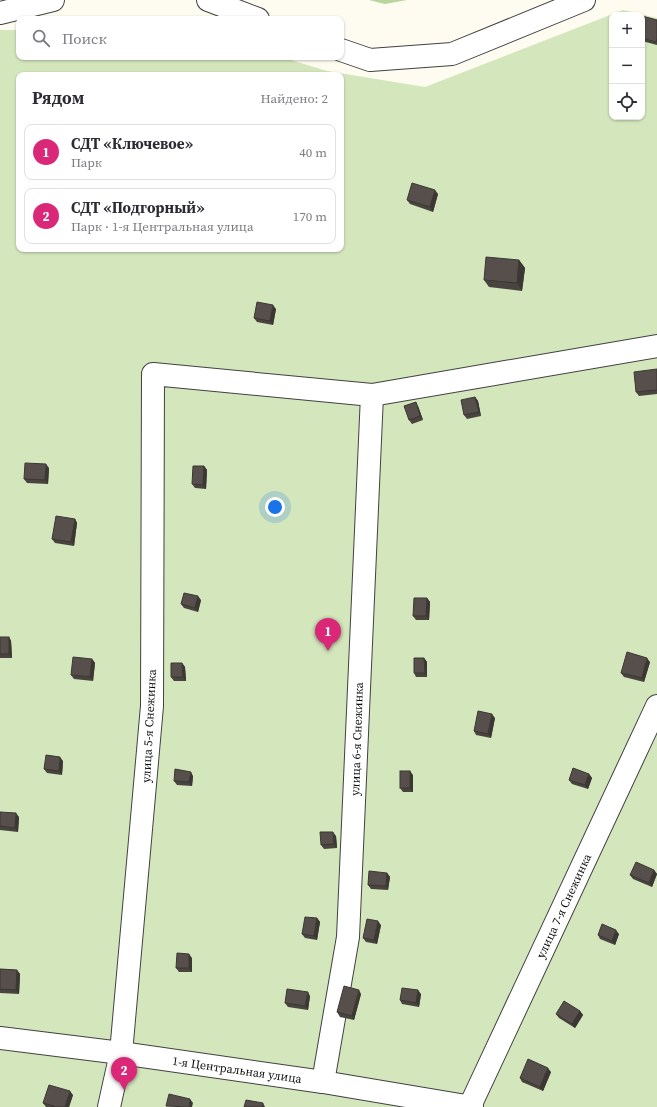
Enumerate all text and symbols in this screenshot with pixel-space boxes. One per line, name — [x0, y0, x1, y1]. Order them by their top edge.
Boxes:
map controls — [609, 12, 645, 120]
button: + — [609, 12, 645, 48]
search box — [16, 16, 344, 60]
icon: search — [30, 27, 52, 49]
text: Поиск — [62, 28, 107, 49]
button: − — [609, 48, 645, 84]
button: locate — [609, 84, 645, 120]
text: Рядом — [32, 86, 84, 110]
text: Найдено: 2 — [261, 90, 328, 107]
text: СДТ «Ключевое» — [71, 133, 193, 154]
text: 1 — [42, 144, 50, 161]
text: 40 m — [299, 144, 327, 161]
text: Парк — [71, 154, 102, 171]
text: СДТ «Подгорный» — [71, 197, 204, 218]
text: 2 — [42, 208, 50, 225]
text: 170 m — [293, 208, 327, 225]
text: Парк · 1-я Центральная улица — [71, 218, 254, 235]
your location — [265, 497, 285, 517]
pin: 1 — [315, 618, 341, 651]
street label: улица 5-я Снежинка — [138, 668, 160, 783]
street label: улица 6-я Снежинка — [347, 681, 367, 796]
street label: улица 7-я Снежинка — [533, 850, 596, 961]
street label: 1-я Центральная улица — [171, 1053, 304, 1087]
pin: 2 — [111, 1057, 137, 1090]

